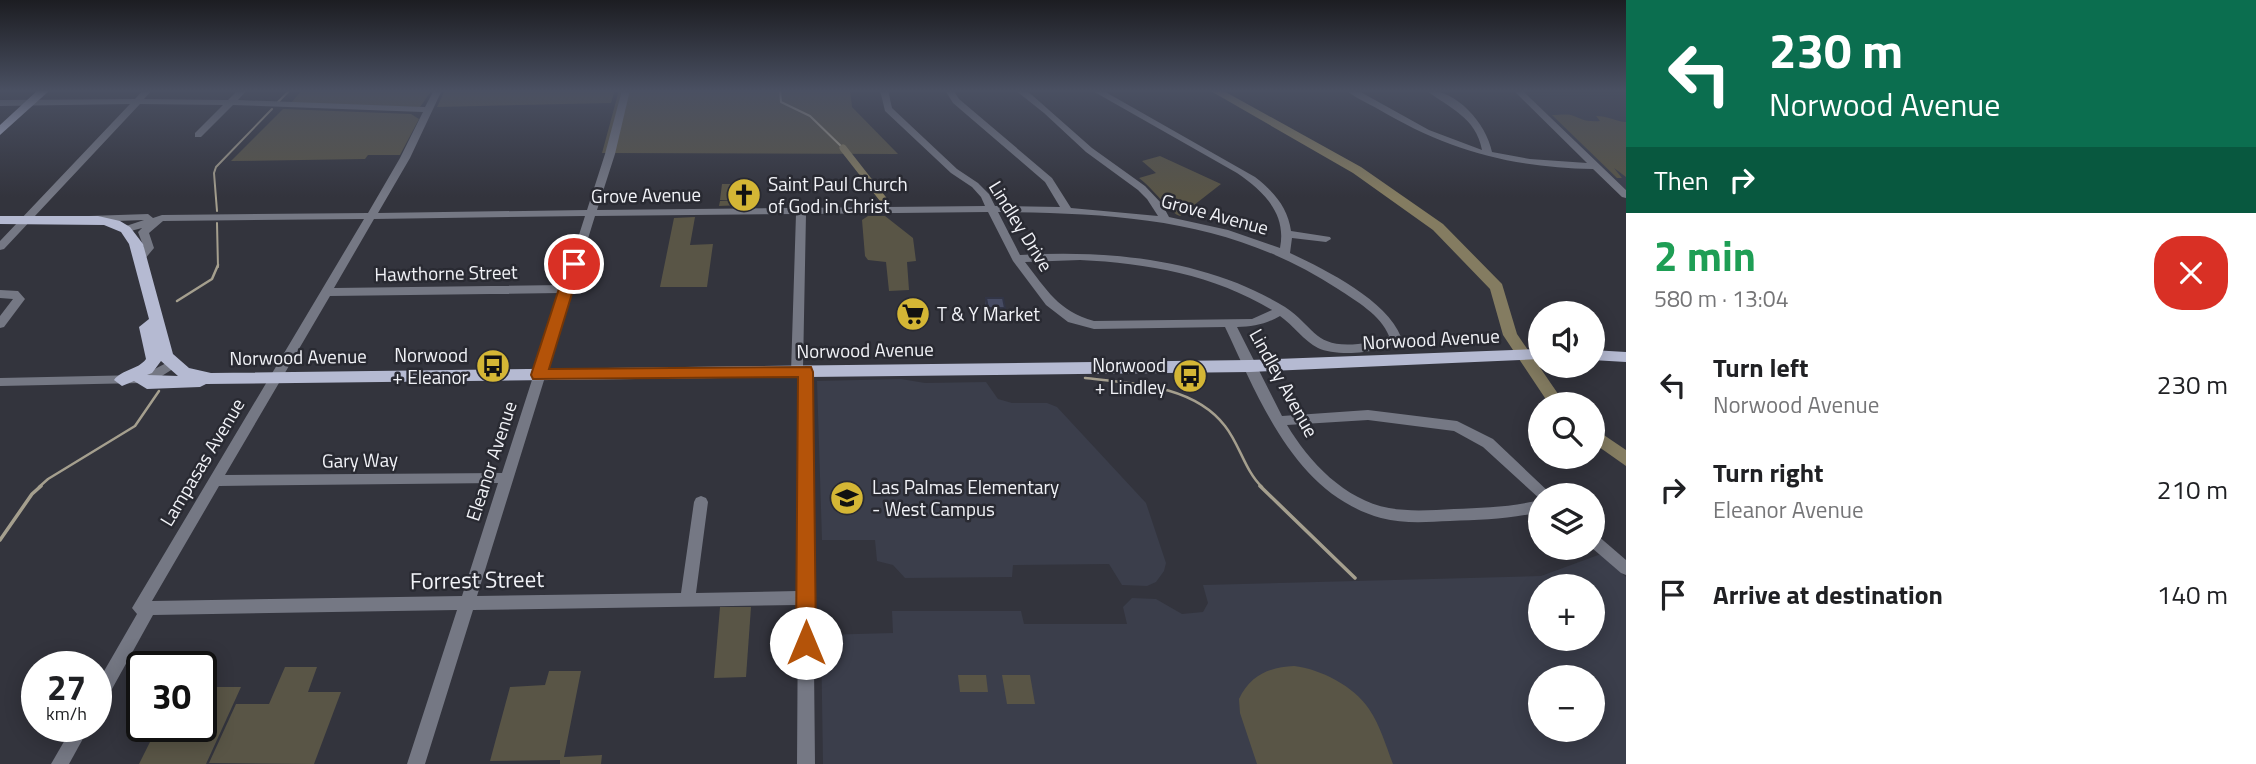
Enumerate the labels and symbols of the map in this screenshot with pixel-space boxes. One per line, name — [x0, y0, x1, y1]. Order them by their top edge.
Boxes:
place label: Saint Paul Church of God in Christ — [768, 169, 908, 220]
street label: Lindley Drive — [982, 175, 1061, 277]
church icon: Saint Paul Church of God in Christ — [725, 176, 763, 214]
street label: Grove Avenue — [591, 179, 701, 210]
street label: Grove Avenue — [1158, 185, 1272, 242]
pin — [544, 234, 604, 294]
street label: Hawthorne Street — [374, 257, 518, 288]
supermarket icon: T & Y Market — [894, 295, 932, 333]
place label: T & Y Market — [937, 299, 1040, 328]
street label: Norwood Avenue — [1362, 320, 1500, 357]
street label: Lindley Avenue — [1243, 323, 1326, 442]
street label: Norwood Avenue — [796, 334, 934, 365]
place label: Norwood + Eleanor — [392, 340, 468, 391]
street label: Norwood Avenue — [229, 341, 367, 372]
bus stop icon: Norwood + Eleanor — [474, 347, 512, 385]
place label: Norwood + Lindley — [1092, 350, 1166, 401]
bus stop icon: Norwood + Lindley — [1171, 357, 1209, 395]
street label: Lampasas Avenue — [152, 392, 251, 531]
street label: Eleanor Avenue — [458, 397, 524, 524]
street label: Gary Way — [322, 444, 398, 475]
place label: Las Palmas Elementary - West Campus — [872, 472, 1059, 523]
school or university icon: Las Palmas Elementary - West Campus — [828, 479, 866, 517]
street label: Forrest Street — [410, 561, 544, 598]
position arrow — [769, 606, 843, 680]
speed limit sign: 30 — [126, 651, 217, 742]

